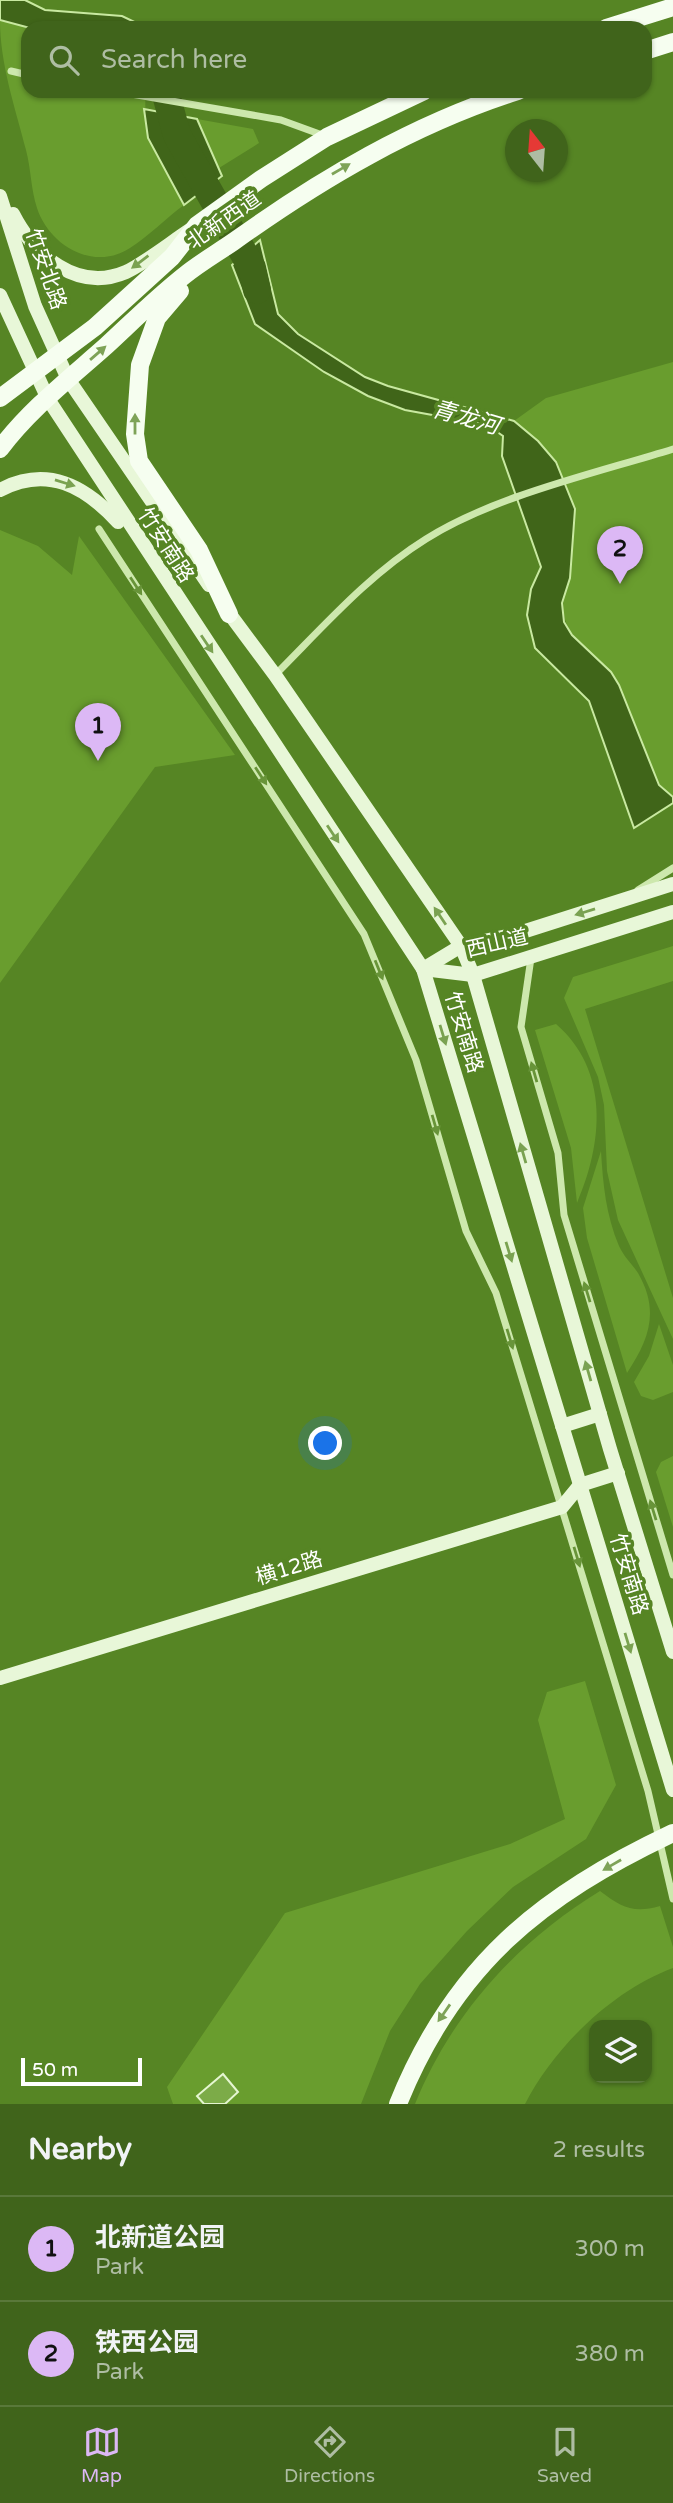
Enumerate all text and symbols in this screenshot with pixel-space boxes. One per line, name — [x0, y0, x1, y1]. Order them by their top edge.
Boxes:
search box — [21, 21, 652, 98]
icon: search — [45, 41, 83, 79]
text: Search here — [101, 44, 247, 75]
north arrow — [505, 119, 568, 182]
one-way arrow — [331, 163, 350, 176]
street label: 北新西道 — [183, 186, 266, 255]
street label: 竹安北路 — [20, 225, 71, 313]
one-way arrow — [131, 255, 149, 270]
one-way arrow — [89, 345, 107, 361]
water label: 青龙河 — [429, 395, 507, 442]
one-way arrow — [129, 413, 141, 435]
one-way arrow — [55, 478, 76, 489]
street label: 竹安南路 — [132, 503, 199, 587]
pin: 2 — [597, 526, 643, 584]
one-way arrow — [130, 576, 143, 596]
one-way arrow — [200, 635, 213, 654]
pin: 1 — [75, 703, 121, 761]
one-way arrow — [254, 767, 267, 786]
one-way arrow — [326, 824, 339, 844]
one-way arrow — [433, 907, 447, 925]
one-way arrow — [574, 908, 595, 918]
street label: 西山道 — [464, 924, 531, 963]
one-way arrow — [374, 960, 385, 981]
street label: 竹安南路 — [439, 988, 488, 1076]
one-way arrow — [438, 1024, 448, 1045]
one-way arrow — [529, 1061, 539, 1082]
one-way arrow — [430, 1115, 440, 1136]
one-way arrow — [518, 1142, 528, 1163]
one-way arrow — [504, 1242, 514, 1263]
one-way arrow — [582, 1282, 592, 1303]
one-way arrow — [506, 1329, 516, 1350]
one-way arrow — [582, 1360, 592, 1381]
your location — [308, 1426, 342, 1460]
one-way arrow — [647, 1499, 658, 1520]
street label: 竹安南路 — [604, 1530, 653, 1618]
one-way arrow — [572, 1546, 582, 1567]
street label: 横12路 — [253, 1547, 326, 1590]
one-way arrow — [624, 1633, 634, 1654]
one-way arrow — [603, 1858, 622, 1871]
one-way arrow — [437, 2003, 450, 2023]
map controls — [589, 2020, 652, 2083]
button: layers — [589, 2020, 652, 2083]
scale bar — [21, 2055, 142, 2087]
text: 50 m — [32, 2059, 78, 2081]
text: Nearby — [28, 2131, 132, 2168]
text: 2 results — [552, 2136, 645, 2164]
text: 北新道公园 — [95, 2222, 225, 2253]
text: 1 — [44, 2235, 58, 2263]
text: 300 m — [575, 2235, 645, 2263]
text: Park — [95, 2253, 144, 2281]
text: 铁西公园 — [95, 2327, 199, 2358]
text: 2 — [44, 2340, 58, 2368]
text: 380 m — [575, 2340, 645, 2368]
text: Park — [95, 2358, 144, 2386]
tab: Map — [81, 2423, 122, 2487]
tab: Directions — [284, 2423, 375, 2487]
tab: Saved — [537, 2423, 592, 2487]

